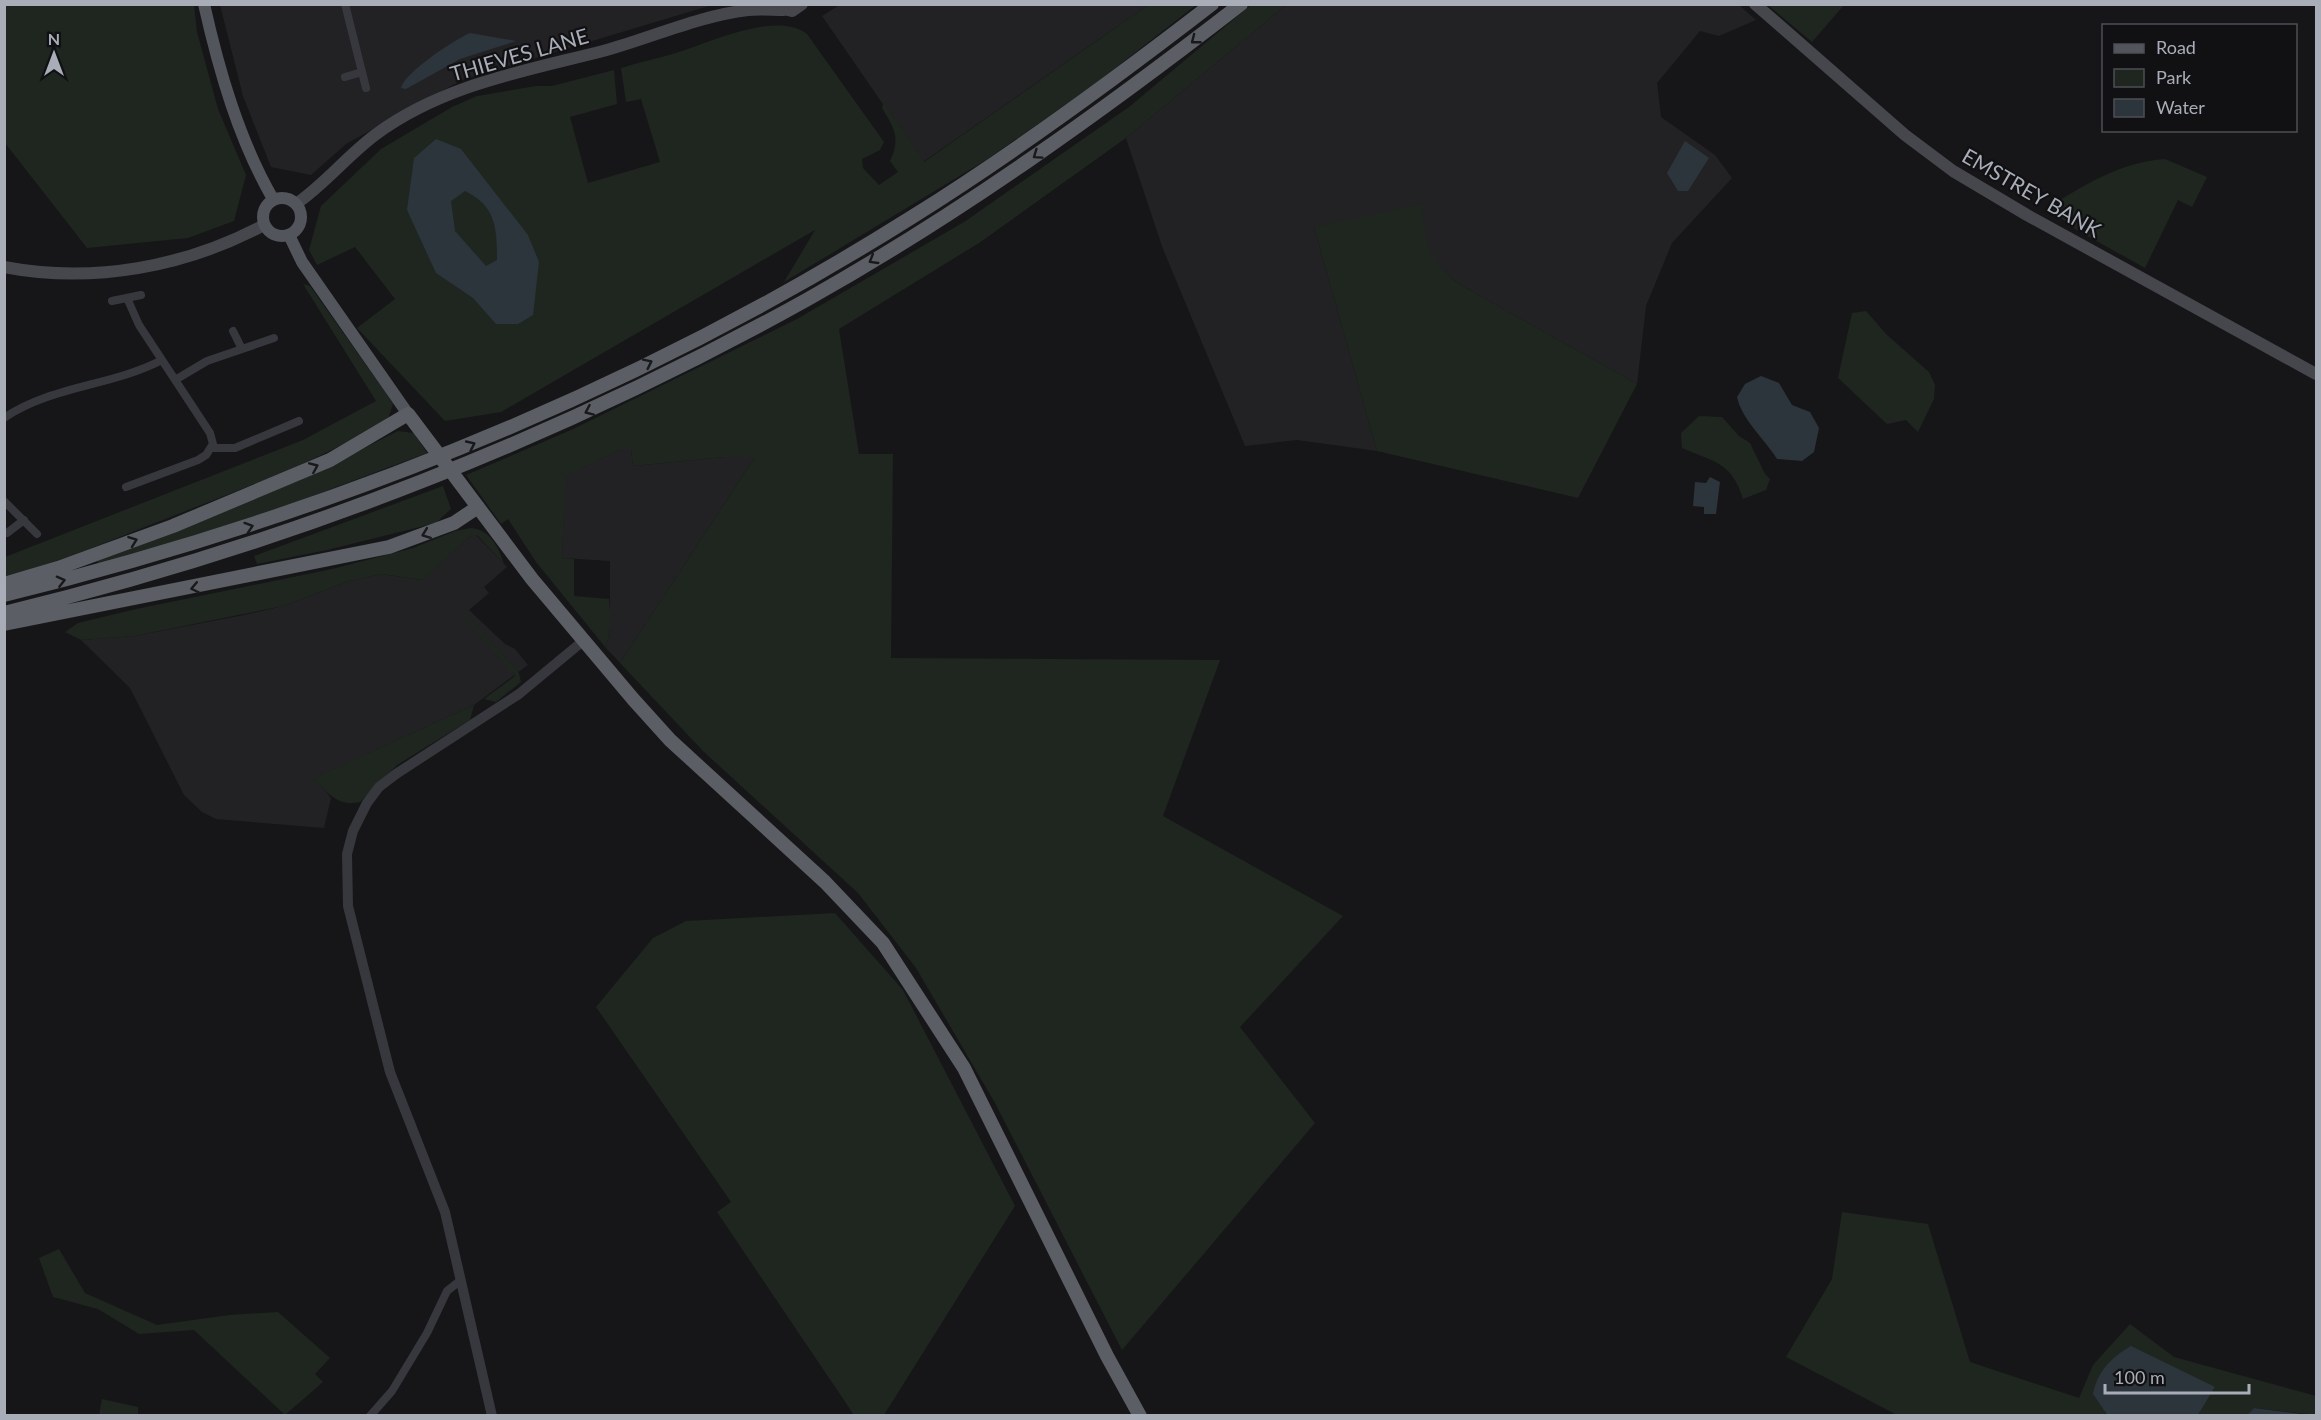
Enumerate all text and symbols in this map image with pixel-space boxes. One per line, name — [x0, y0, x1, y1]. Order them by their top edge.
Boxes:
street label: THIEVES LANE — [447, 22, 591, 86]
north arrow — [24, 24, 84, 84]
legend — [2102, 24, 2297, 132]
text: N — [48, 29, 60, 48]
one-way arrow — [1190, 33, 1201, 44]
text: Road — [2156, 36, 2196, 58]
text: Park — [2156, 66, 2192, 88]
text: Water — [2156, 96, 2205, 118]
street label: EMSTREY BANK — [1958, 142, 2106, 242]
one-way arrow — [1033, 148, 1044, 159]
one-way arrow — [869, 253, 879, 264]
one-way arrow — [641, 359, 652, 370]
one-way arrow — [585, 403, 596, 415]
one-way arrow — [464, 440, 475, 452]
one-way arrow — [307, 462, 318, 474]
one-way arrow — [243, 521, 253, 534]
one-way arrow — [421, 527, 432, 540]
one-way arrow — [127, 535, 138, 548]
one-way arrow — [56, 575, 66, 588]
one-way arrow — [191, 581, 201, 594]
scale bar — [2105, 1357, 2249, 1395]
text: 100 m — [2114, 1366, 2165, 1388]

